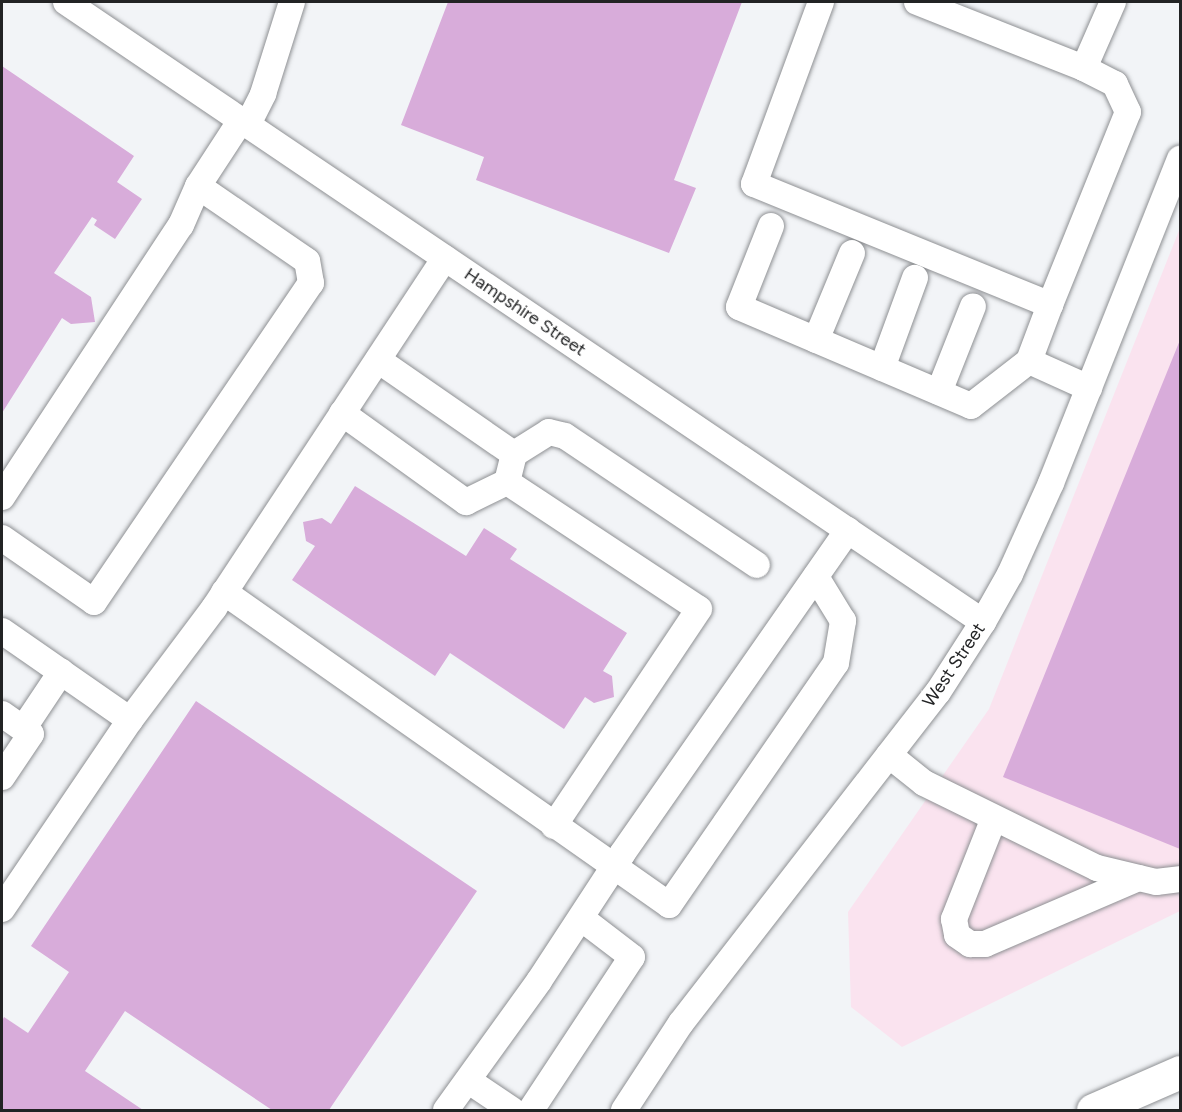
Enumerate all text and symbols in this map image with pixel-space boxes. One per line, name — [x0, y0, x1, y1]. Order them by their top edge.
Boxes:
street label: Hampshire Street — [460, 263, 590, 361]
street label: West Street — [918, 619, 990, 711]

